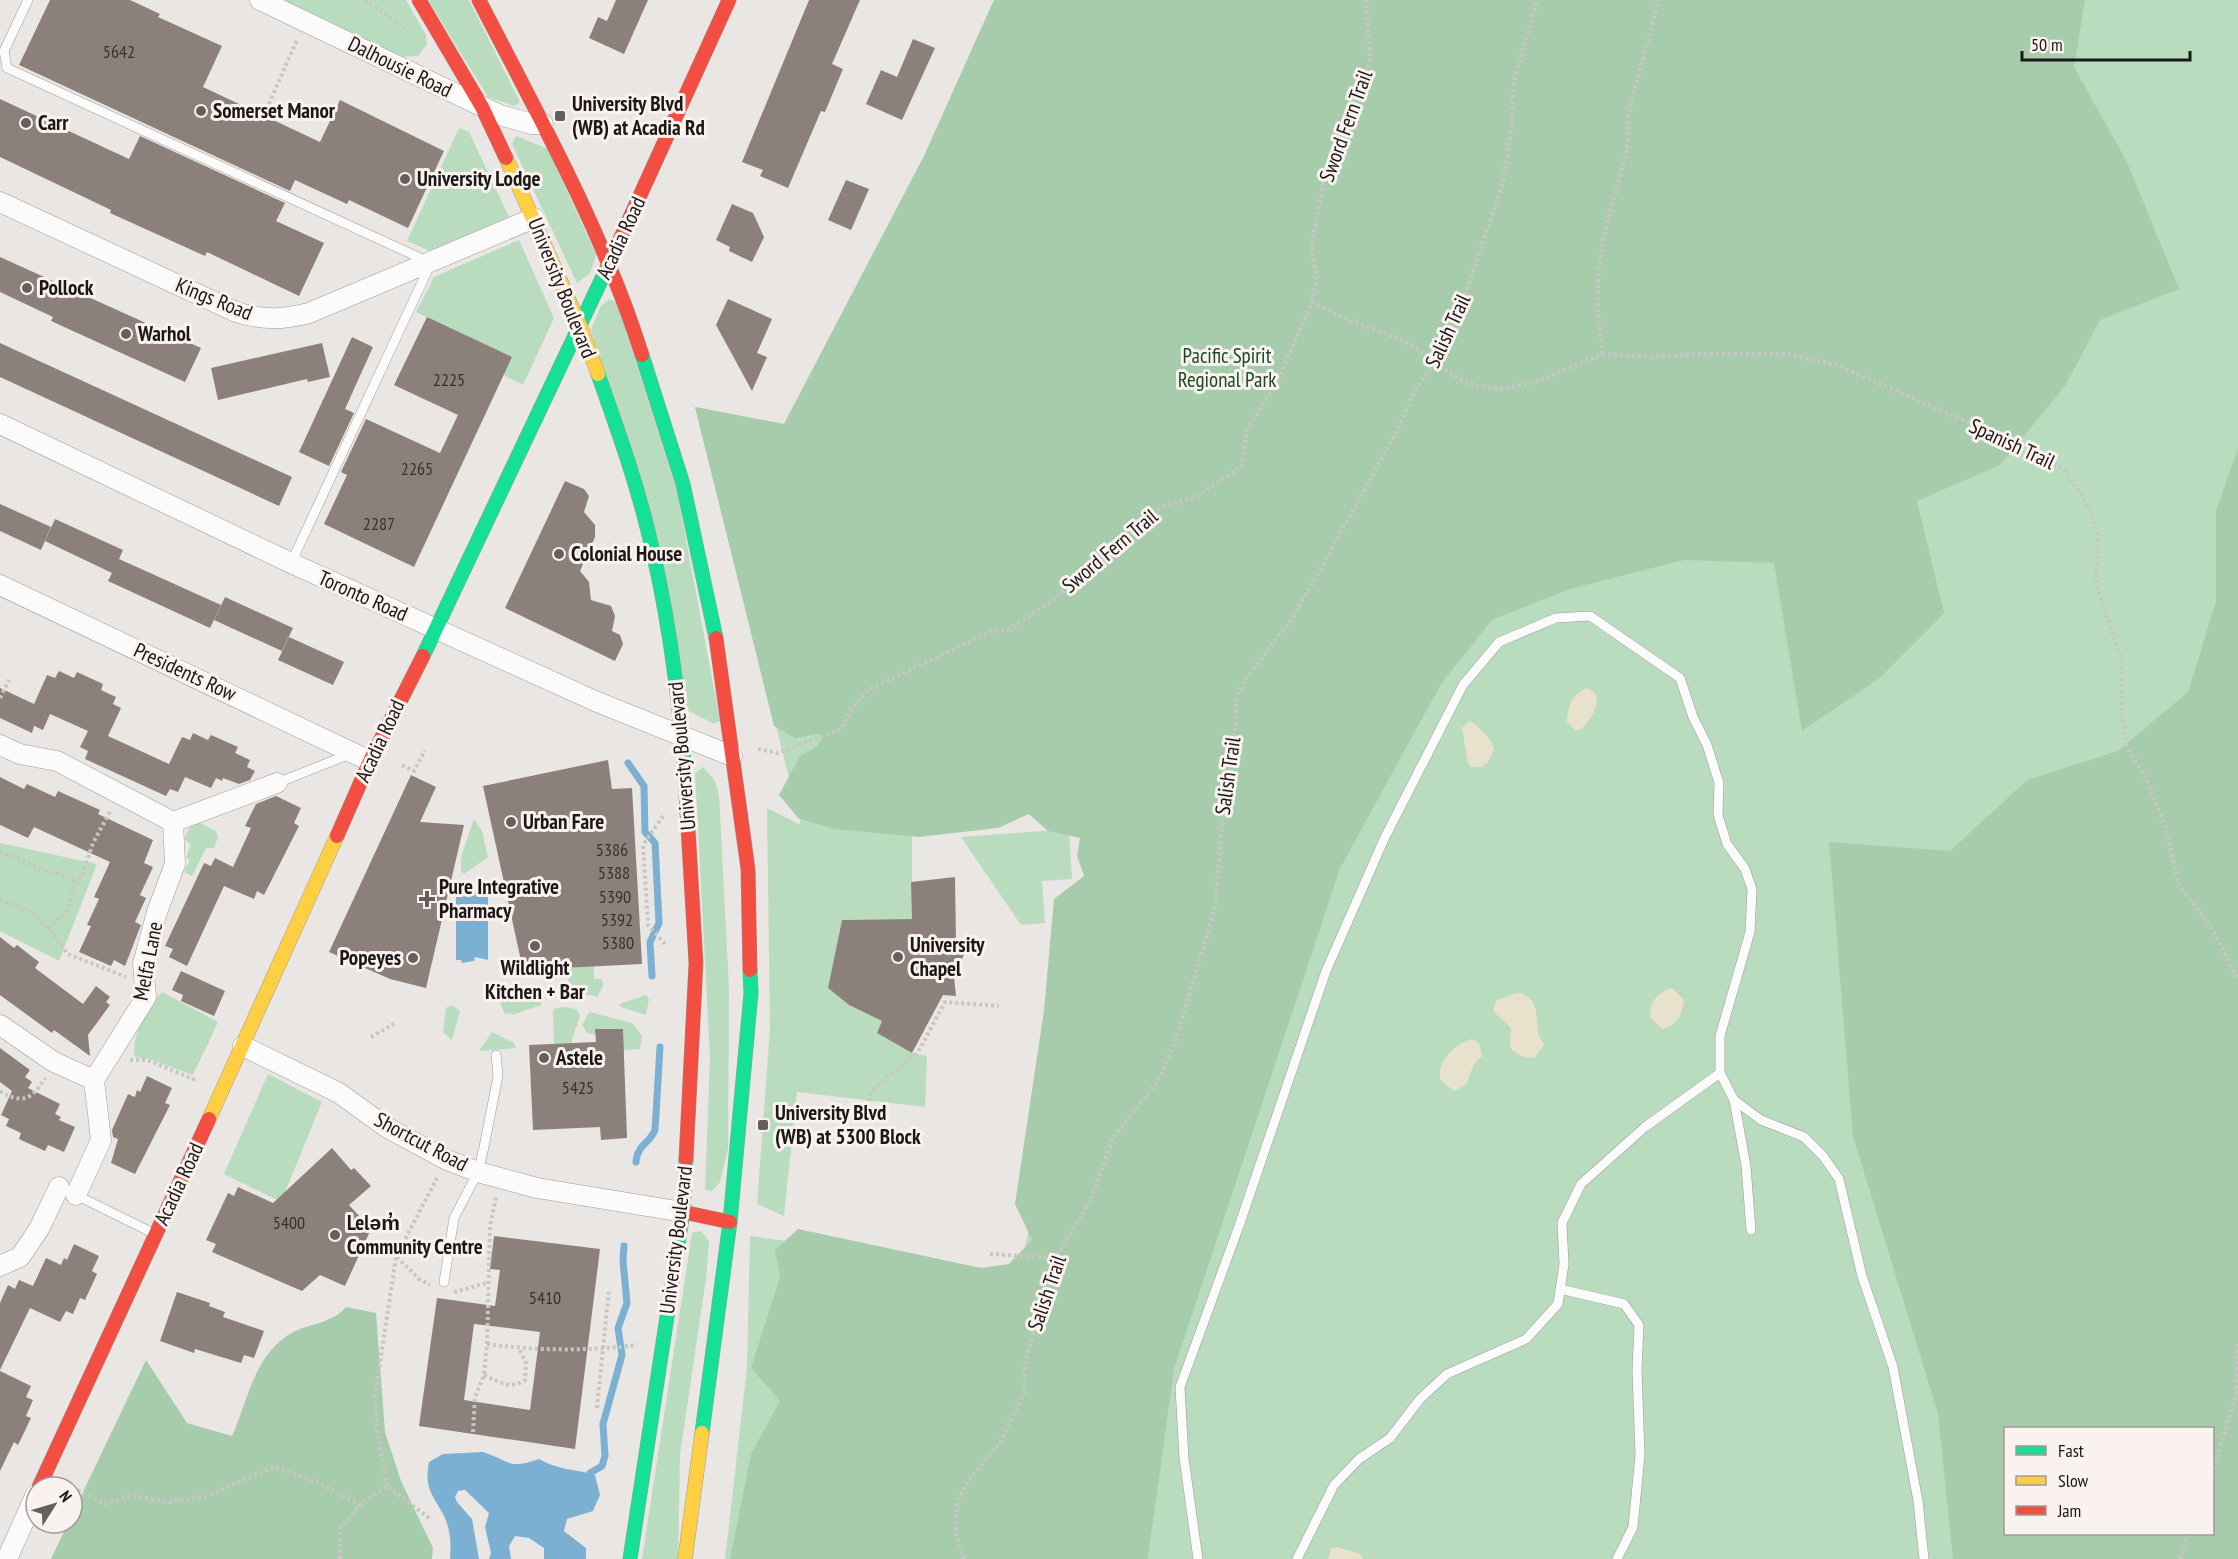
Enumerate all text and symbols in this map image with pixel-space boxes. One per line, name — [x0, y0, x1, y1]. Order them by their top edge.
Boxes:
scale bar — [2022, 24, 2190, 62]
street label: Dalhousie Road — [344, 30, 457, 103]
text: 50 m — [2031, 33, 2063, 56]
house number: 5642 — [103, 40, 135, 63]
street label: Sword Fern Trail — [1313, 66, 1378, 185]
place label: University Blvd (WB) at Acadia Rd — [572, 90, 705, 141]
place label: Somerset Manor — [213, 97, 336, 124]
marker: Somerset Manor — [194, 104, 208, 118]
place label: Carr — [38, 109, 69, 136]
marker: University Blvd (WB) at Acadia Rd — [553, 109, 567, 123]
marker: Carr — [19, 116, 33, 130]
place label: University Lodge — [417, 165, 541, 192]
marker: University Lodge — [398, 172, 412, 186]
street label: Acadia Road — [590, 192, 651, 283]
street label: University Boulevard — [522, 214, 603, 362]
street label: Kings Road — [172, 271, 257, 326]
place label: Pollock — [39, 274, 94, 301]
marker: Pollock — [20, 281, 34, 295]
street label: Salish Trail — [1419, 290, 1476, 372]
place label: Warhol — [137, 320, 192, 347]
marker: Warhol — [119, 327, 133, 341]
park label: Pacific Spirit Regional Park — [1178, 342, 1276, 393]
house number: 2225 — [433, 368, 465, 391]
street label: Spanish Trail — [1965, 412, 2060, 475]
house number: 2265 — [401, 457, 433, 480]
street label: Sword Fern Trail — [1056, 503, 1163, 599]
house number: 2287 — [363, 512, 395, 535]
place label: Colonial House — [571, 540, 682, 567]
marker: Colonial House — [552, 547, 566, 561]
street label: Toronto Road — [314, 564, 412, 627]
street label: Presidents Row — [130, 636, 241, 707]
street label: University Boulevard — [662, 681, 701, 831]
street label: Acadia Road — [349, 695, 410, 786]
street label: Salish Trail — [1209, 735, 1246, 817]
place label: Urban Fare — [523, 808, 604, 835]
marker: Urban Fare — [504, 815, 518, 829]
house number: 5386 — [596, 838, 628, 861]
house number: 5388 — [598, 861, 630, 884]
place label: Pure Integrative Pharmacy — [439, 873, 559, 924]
house number: 5390 — [599, 885, 631, 908]
marker: Pure Integrative Pharmacy — [420, 892, 434, 906]
house number: 5392 — [601, 908, 633, 931]
street label: Melfa Lane — [127, 919, 168, 1003]
house number: 5380 — [602, 931, 634, 954]
place label: University Chapel — [910, 931, 985, 982]
marker: Wildlight Kitchen + Bar — [528, 939, 542, 953]
place label: Popeyes — [339, 944, 401, 971]
marker: University Chapel — [891, 950, 905, 964]
marker: Popeyes — [406, 951, 420, 965]
place label: Wildlight Kitchen + Bar — [485, 954, 586, 1005]
place label: Astele — [555, 1044, 603, 1071]
marker: Astele — [537, 1051, 551, 1065]
house number: 5425 — [562, 1076, 594, 1099]
place label: University Blvd (WB) at 5300 Block — [775, 1099, 921, 1150]
street label: Shortcut Road — [370, 1106, 473, 1177]
marker: University Blvd (WB) at 5300 Block — [756, 1118, 770, 1132]
street label: Acadia Road — [148, 1138, 209, 1229]
street label: University Boulevard — [653, 1164, 698, 1316]
place label: Leləm̓ Community Centre — [347, 1209, 483, 1260]
house number: 5400 — [273, 1211, 305, 1234]
marker: Leləm̓ Community Centre — [328, 1228, 342, 1242]
street label: Salish Trail — [1021, 1251, 1072, 1334]
house number: 5410 — [529, 1286, 561, 1309]
legend — [2004, 1427, 2214, 1535]
text: Fast — [2058, 1439, 2084, 1462]
text: Slow — [2058, 1469, 2089, 1492]
north arrow — [24, 1475, 84, 1535]
text: N — [55, 1487, 77, 1505]
text: Jam — [2057, 1499, 2081, 1522]

